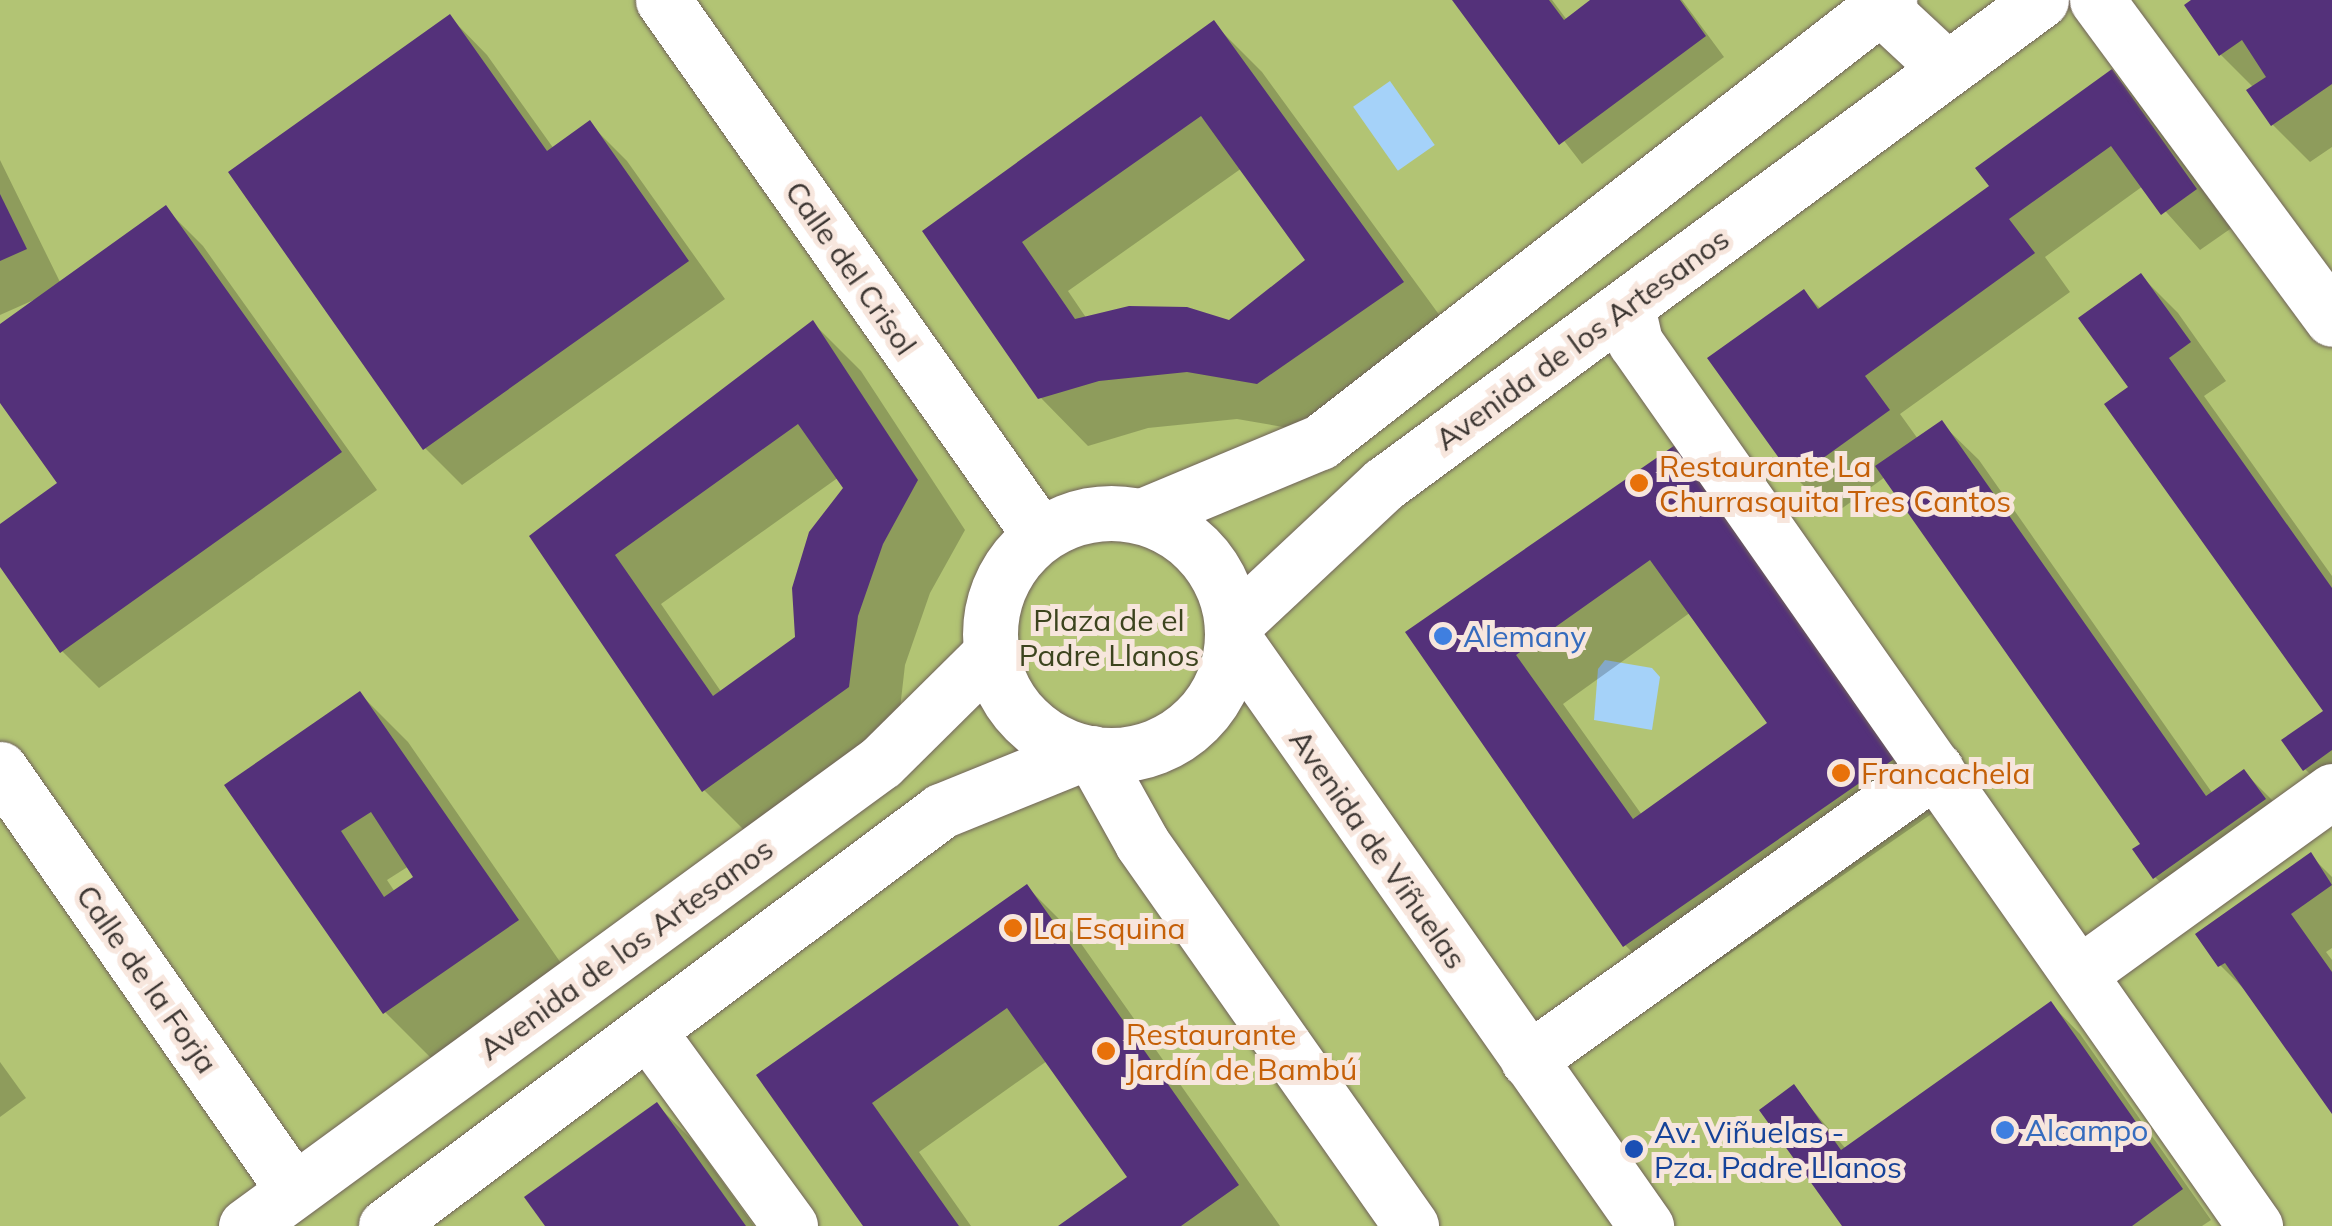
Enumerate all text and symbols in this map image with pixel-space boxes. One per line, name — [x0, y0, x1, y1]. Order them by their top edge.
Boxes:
street label: Calle del Crisol — [778, 174, 924, 362]
street label: Avenida de los Artesanos — [1428, 220, 1736, 458]
place label: Restaurante La Churrasquita Tres Cantos — [1659, 448, 2011, 518]
marker: Restaurante La Churrasquita Tres Cantos — [1628, 472, 1650, 494]
park label: Plaza de el Padre Llanos — [1019, 602, 1199, 672]
place label: Alemany — [1463, 618, 1586, 654]
marker: Alemany — [1432, 625, 1454, 647]
street label: Avenida de Viñuelas — [1282, 723, 1474, 975]
place label: Francachela — [1861, 755, 2030, 791]
marker: Francachela — [1830, 762, 1852, 784]
street label: Avenida de los Artesanos — [472, 830, 780, 1068]
street label: Calle de la Forja — [69, 878, 225, 1080]
place label: La Esquina — [1033, 910, 1186, 946]
marker: La Esquina — [1002, 917, 1024, 939]
place label: Restaurante Jardín de Bambú — [1126, 1016, 1357, 1086]
marker: Restaurante Jardín de Bambú — [1095, 1040, 1117, 1062]
place label: Alcampo — [2025, 1112, 2148, 1148]
place label: Av. Viñuelas - Pza. Padre Llanos — [1654, 1114, 1902, 1184]
marker: Alcampo — [1994, 1119, 2016, 1141]
marker: Av. Viñuelas - Pza. Padre Llanos — [1623, 1138, 1645, 1160]

